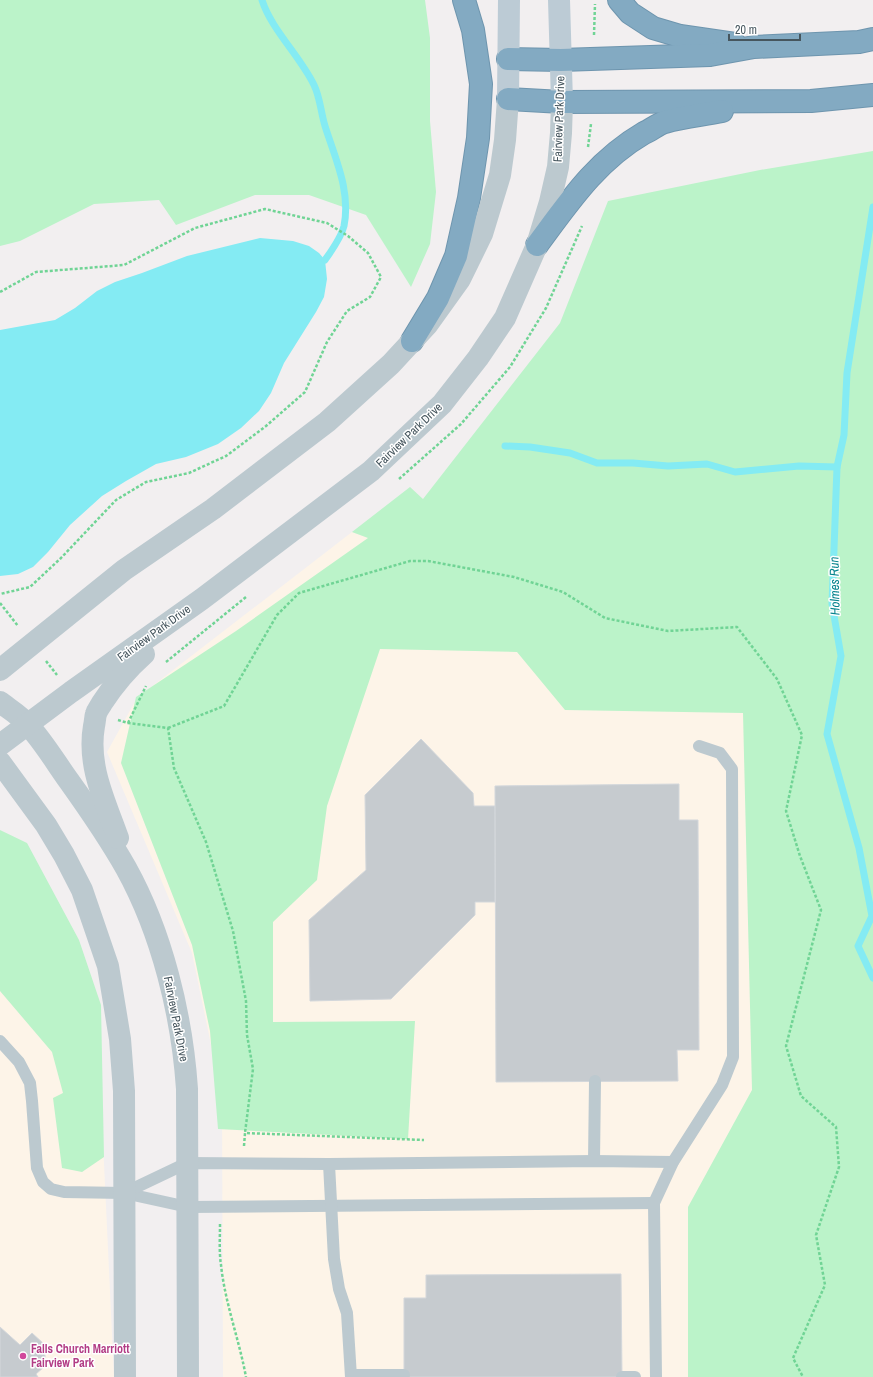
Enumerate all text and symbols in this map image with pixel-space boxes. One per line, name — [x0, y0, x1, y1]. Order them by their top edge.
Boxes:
scale bar — [729, 16, 800, 42]
text: 20 m — [735, 22, 757, 38]
street label: Fairview Park Drive — [549, 76, 569, 162]
street label: Fairview Park Drive — [372, 399, 446, 471]
water label: Holmes Run — [825, 556, 844, 615]
street label: Fairview Park Drive — [114, 601, 194, 665]
street label: Fairview Park Drive — [160, 975, 192, 1063]
place label: Falls Church Marriott Fairview Park — [31, 1341, 130, 1371]
marker: Falls Church Marriott Fairview Park — [18, 1351, 28, 1361]

